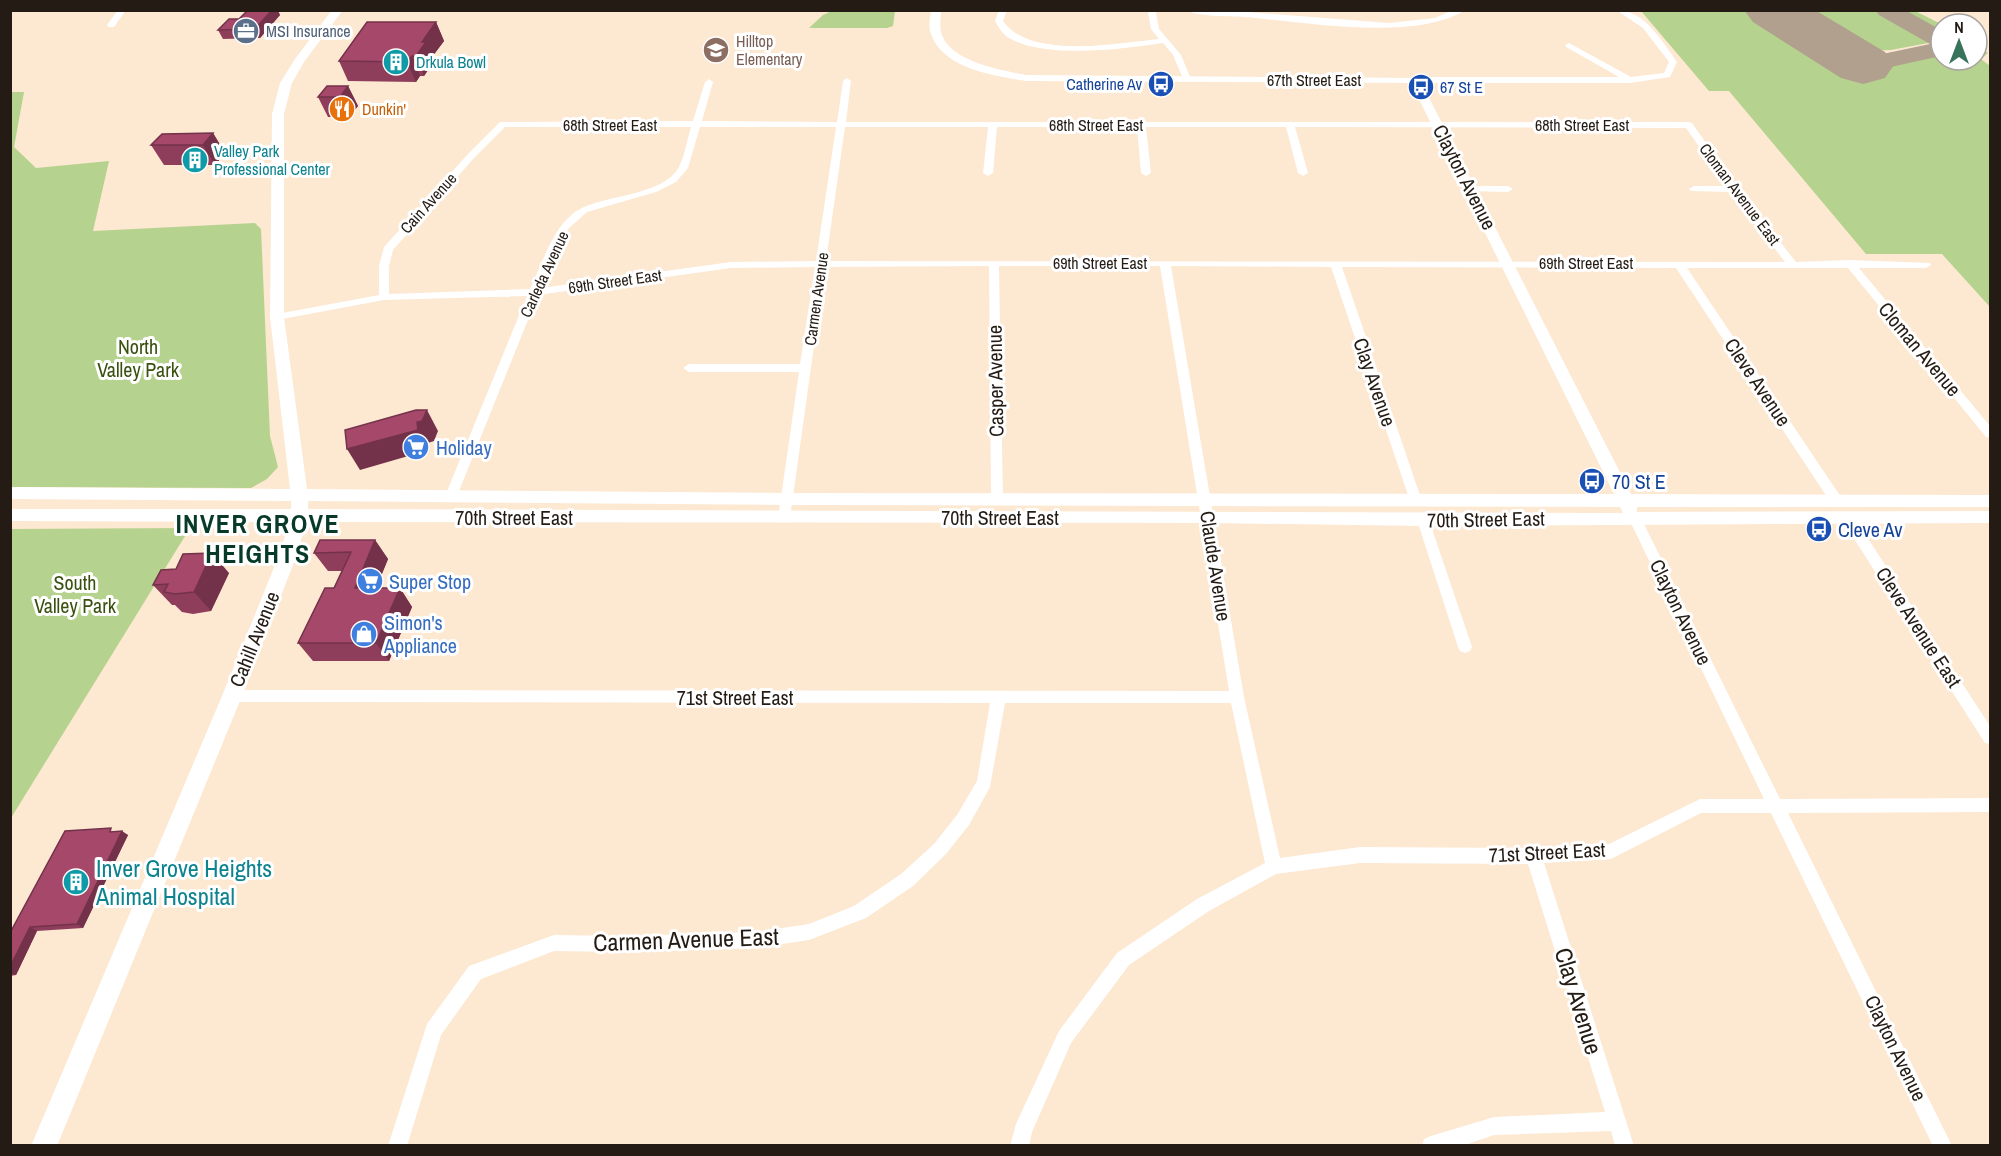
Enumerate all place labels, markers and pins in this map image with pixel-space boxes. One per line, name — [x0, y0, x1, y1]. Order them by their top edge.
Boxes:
office icon: MSI Insurance — [231, 16, 261, 46]
place label: MSI Insurance — [266, 20, 351, 42]
place label: Hilltop Elementary — [736, 30, 803, 70]
school or university icon: Hilltop Elementary — [701, 35, 731, 65]
building icon: Drkula Bowl — [381, 47, 411, 77]
place label: Drkula Bowl — [416, 51, 486, 73]
bus stop icon: Catherine Av — [1146, 69, 1176, 99]
bus stop icon: 67 St E — [1406, 72, 1436, 102]
place label: Catherine Av — [1066, 73, 1142, 95]
place label: 67 St E — [1440, 76, 1483, 98]
restaurant icon: Dunkin' — [327, 94, 357, 124]
place label: Dunkin' — [362, 98, 406, 120]
place label: Valley Park Professional Center — [214, 140, 331, 180]
building icon: Valley Park Professional Center — [180, 145, 210, 175]
supermarket icon: Holiday — [401, 432, 431, 462]
place label: Holiday — [436, 434, 492, 461]
bus stop icon: 70 St E — [1577, 466, 1607, 496]
place label: 70 St E — [1612, 468, 1666, 495]
bus stop icon: Cleve Av — [1804, 514, 1834, 544]
place label: Cleve Av — [1838, 516, 1903, 543]
supermarket icon: Super Stop — [355, 566, 385, 596]
place label: Super Stop — [389, 568, 471, 595]
place label: Simon's Appliance — [383, 609, 457, 659]
shop icon: Simon's Appliance — [349, 619, 379, 649]
place label: Inver Grove Heights Animal Hospital — [95, 852, 272, 912]
building icon: Inver Grove Heights Animal Hospital — [61, 867, 91, 897]

